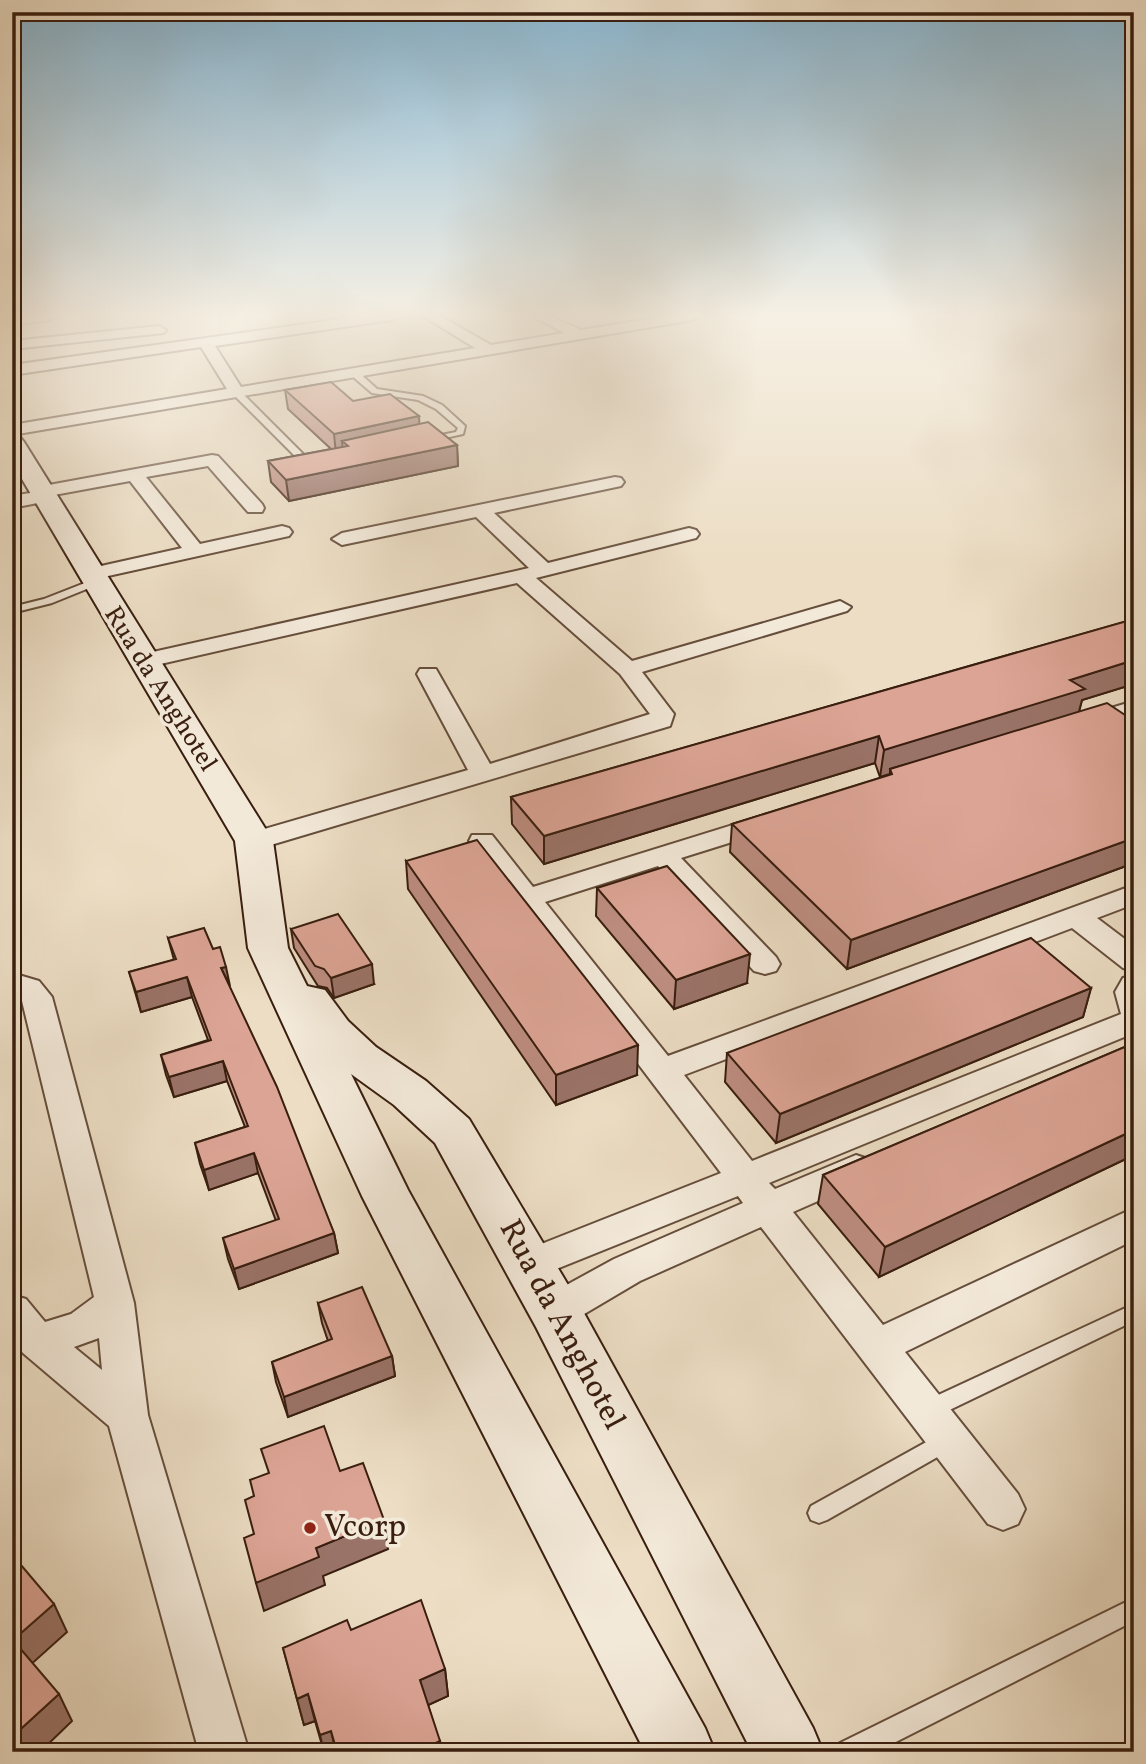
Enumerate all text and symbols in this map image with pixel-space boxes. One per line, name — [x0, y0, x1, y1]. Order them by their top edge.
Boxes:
street label: Rua da Anghotel — [95, 599, 225, 779]
street label: Rua da Anghotel — [487, 1212, 635, 1438]
place label: Vcorp — [324, 1506, 406, 1550]
marker: Vcorp — [302, 1520, 318, 1536]

